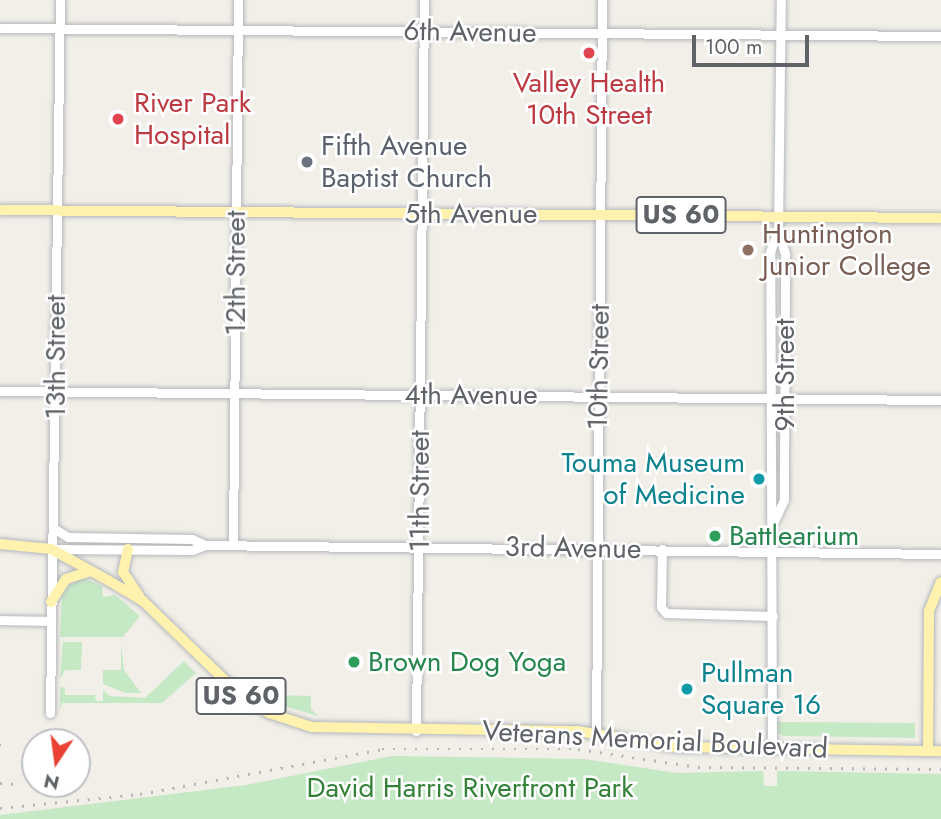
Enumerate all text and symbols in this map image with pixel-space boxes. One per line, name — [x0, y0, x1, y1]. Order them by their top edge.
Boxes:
street label: 6th Avenue — [403, 14, 537, 50]
scale bar — [696, 21, 813, 65]
text: 100 m — [705, 32, 762, 62]
marker: Valley Health 10th Street — [579, 43, 599, 63]
place label: Valley Health 10th Street — [513, 66, 665, 132]
place label: River Park Hospital — [134, 86, 251, 152]
marker: River Park Hospital — [108, 109, 128, 129]
place label: Fifth Avenue Baptist Church — [321, 129, 492, 195]
marker: Fifth Avenue Baptist Church — [299, 154, 315, 170]
road number: US 60 — [636, 192, 726, 238]
street label: 5th Avenue — [405, 197, 537, 231]
street label: 12th Street — [219, 210, 253, 336]
place label: Huntington Junior College — [762, 217, 931, 283]
marker: Huntington Junior College — [740, 242, 756, 258]
street label: 13th Street — [39, 295, 73, 419]
street label: 10th Street — [581, 304, 617, 430]
street label: 9th Street — [768, 319, 802, 431]
street label: 4th Avenue — [404, 378, 538, 412]
street label: 11th Street — [403, 430, 437, 552]
place label: Touma Museum of Medicine — [561, 446, 745, 512]
marker: Touma Museum of Medicine — [751, 471, 767, 487]
place label: Battlearium — [729, 519, 859, 553]
marker: Battlearium — [707, 528, 723, 544]
street label: 3rd Avenue — [504, 530, 642, 566]
place label: Brown Dog Yoga — [368, 645, 566, 679]
marker: Brown Dog Yoga — [346, 654, 362, 670]
place label: Pullman Square 16 — [701, 656, 821, 722]
road number: US 60 — [196, 674, 286, 718]
marker: Pullman Square 16 — [679, 681, 695, 697]
street label: Veterans Memorial Boulevard — [481, 714, 829, 766]
north arrow — [21, 728, 91, 798]
text: N — [41, 767, 62, 797]
park label: David Harris Riverfront Park — [306, 771, 634, 805]

